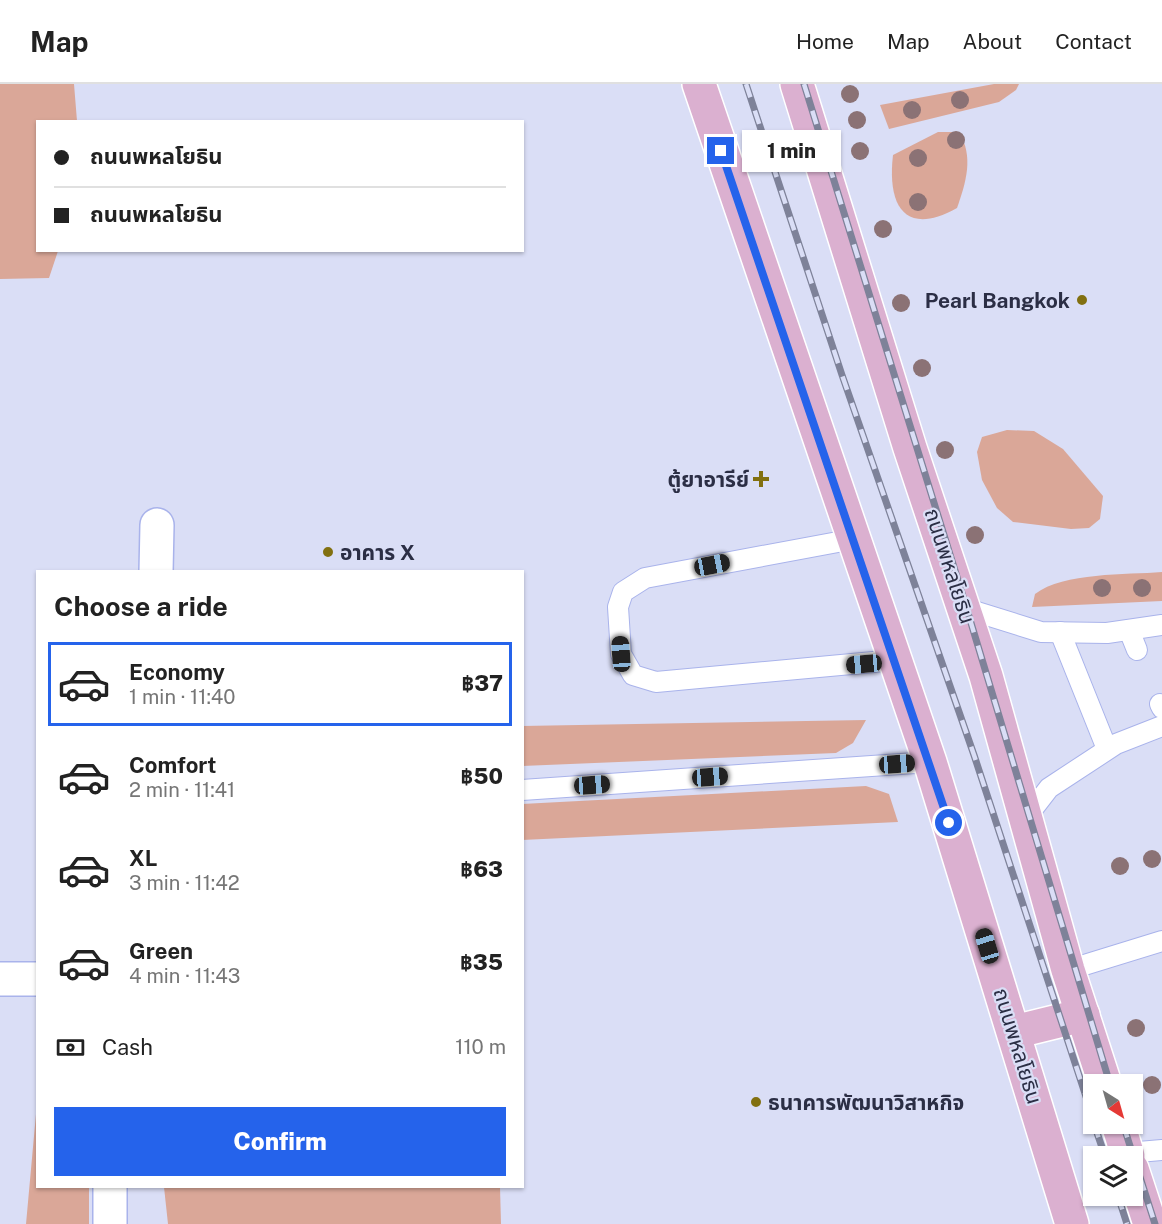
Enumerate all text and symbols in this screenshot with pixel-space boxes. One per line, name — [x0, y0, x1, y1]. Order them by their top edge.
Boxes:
text: Map — [30, 25, 89, 58]
text: Home — [796, 29, 854, 54]
text: Map — [887, 29, 930, 54]
text: About — [963, 29, 1022, 54]
text: Contact — [1055, 29, 1132, 54]
callout: 1 min — [742, 130, 841, 172]
route end — [707, 137, 734, 164]
text: 1 min — [767, 139, 816, 163]
text: ถนนพหลโยธิน — [90, 143, 223, 169]
text: ถนนพหลโยธิน — [90, 201, 223, 227]
place label: Pearl Bangkok — [925, 288, 1070, 313]
marker: Pearl Bangkok — [1075, 293, 1089, 307]
place label: ตู้ยาอารีย์ — [668, 467, 749, 493]
marker: ตู้ยาอารีย์ — [754, 472, 768, 486]
street label: ถนนพหลโยธิน — [920, 505, 980, 627]
place label: อาคาร X — [340, 540, 415, 565]
marker: อาคาร X — [321, 545, 335, 559]
car — [693, 553, 731, 577]
text: Choose a ride — [54, 590, 228, 622]
car — [611, 635, 631, 673]
car — [845, 653, 883, 675]
icon: car — [57, 657, 111, 711]
text: Economy — [129, 659, 225, 685]
text: ฿37 — [462, 670, 503, 696]
text: 1 min · 11:40 — [129, 685, 236, 709]
icon: car — [57, 750, 111, 804]
text: Comfort — [129, 752, 216, 778]
car — [878, 754, 916, 774]
text: ฿50 — [460, 763, 503, 789]
car — [691, 767, 729, 787]
car — [573, 775, 611, 795]
text: 2 min · 11:41 — [129, 778, 235, 802]
route start — [935, 809, 962, 836]
icon: car — [57, 843, 111, 897]
text: XL — [129, 845, 157, 871]
text: ฿63 — [460, 856, 503, 882]
text: 3 min · 11:42 — [129, 871, 240, 895]
car — [973, 926, 1001, 966]
icon: car — [57, 936, 111, 990]
text: Green — [129, 938, 193, 964]
text: ฿35 — [460, 949, 503, 975]
text: 4 min · 11:43 — [129, 964, 240, 988]
street label: ถนนพหลโยธิน — [989, 985, 1047, 1107]
icon: cash — [54, 1031, 87, 1064]
text: Cash — [102, 1034, 153, 1060]
text: 110 m — [455, 1035, 506, 1059]
north arrow — [1083, 1074, 1143, 1134]
map controls — [1083, 1074, 1143, 1206]
place label: ธนาคารพัฒนาวิสาหกิจ — [768, 1090, 964, 1115]
marker: ธนาคารพัฒนาวิสาหกิจ — [749, 1095, 763, 1109]
button: Confirm — [54, 1107, 506, 1176]
button: layers — [1083, 1146, 1143, 1206]

